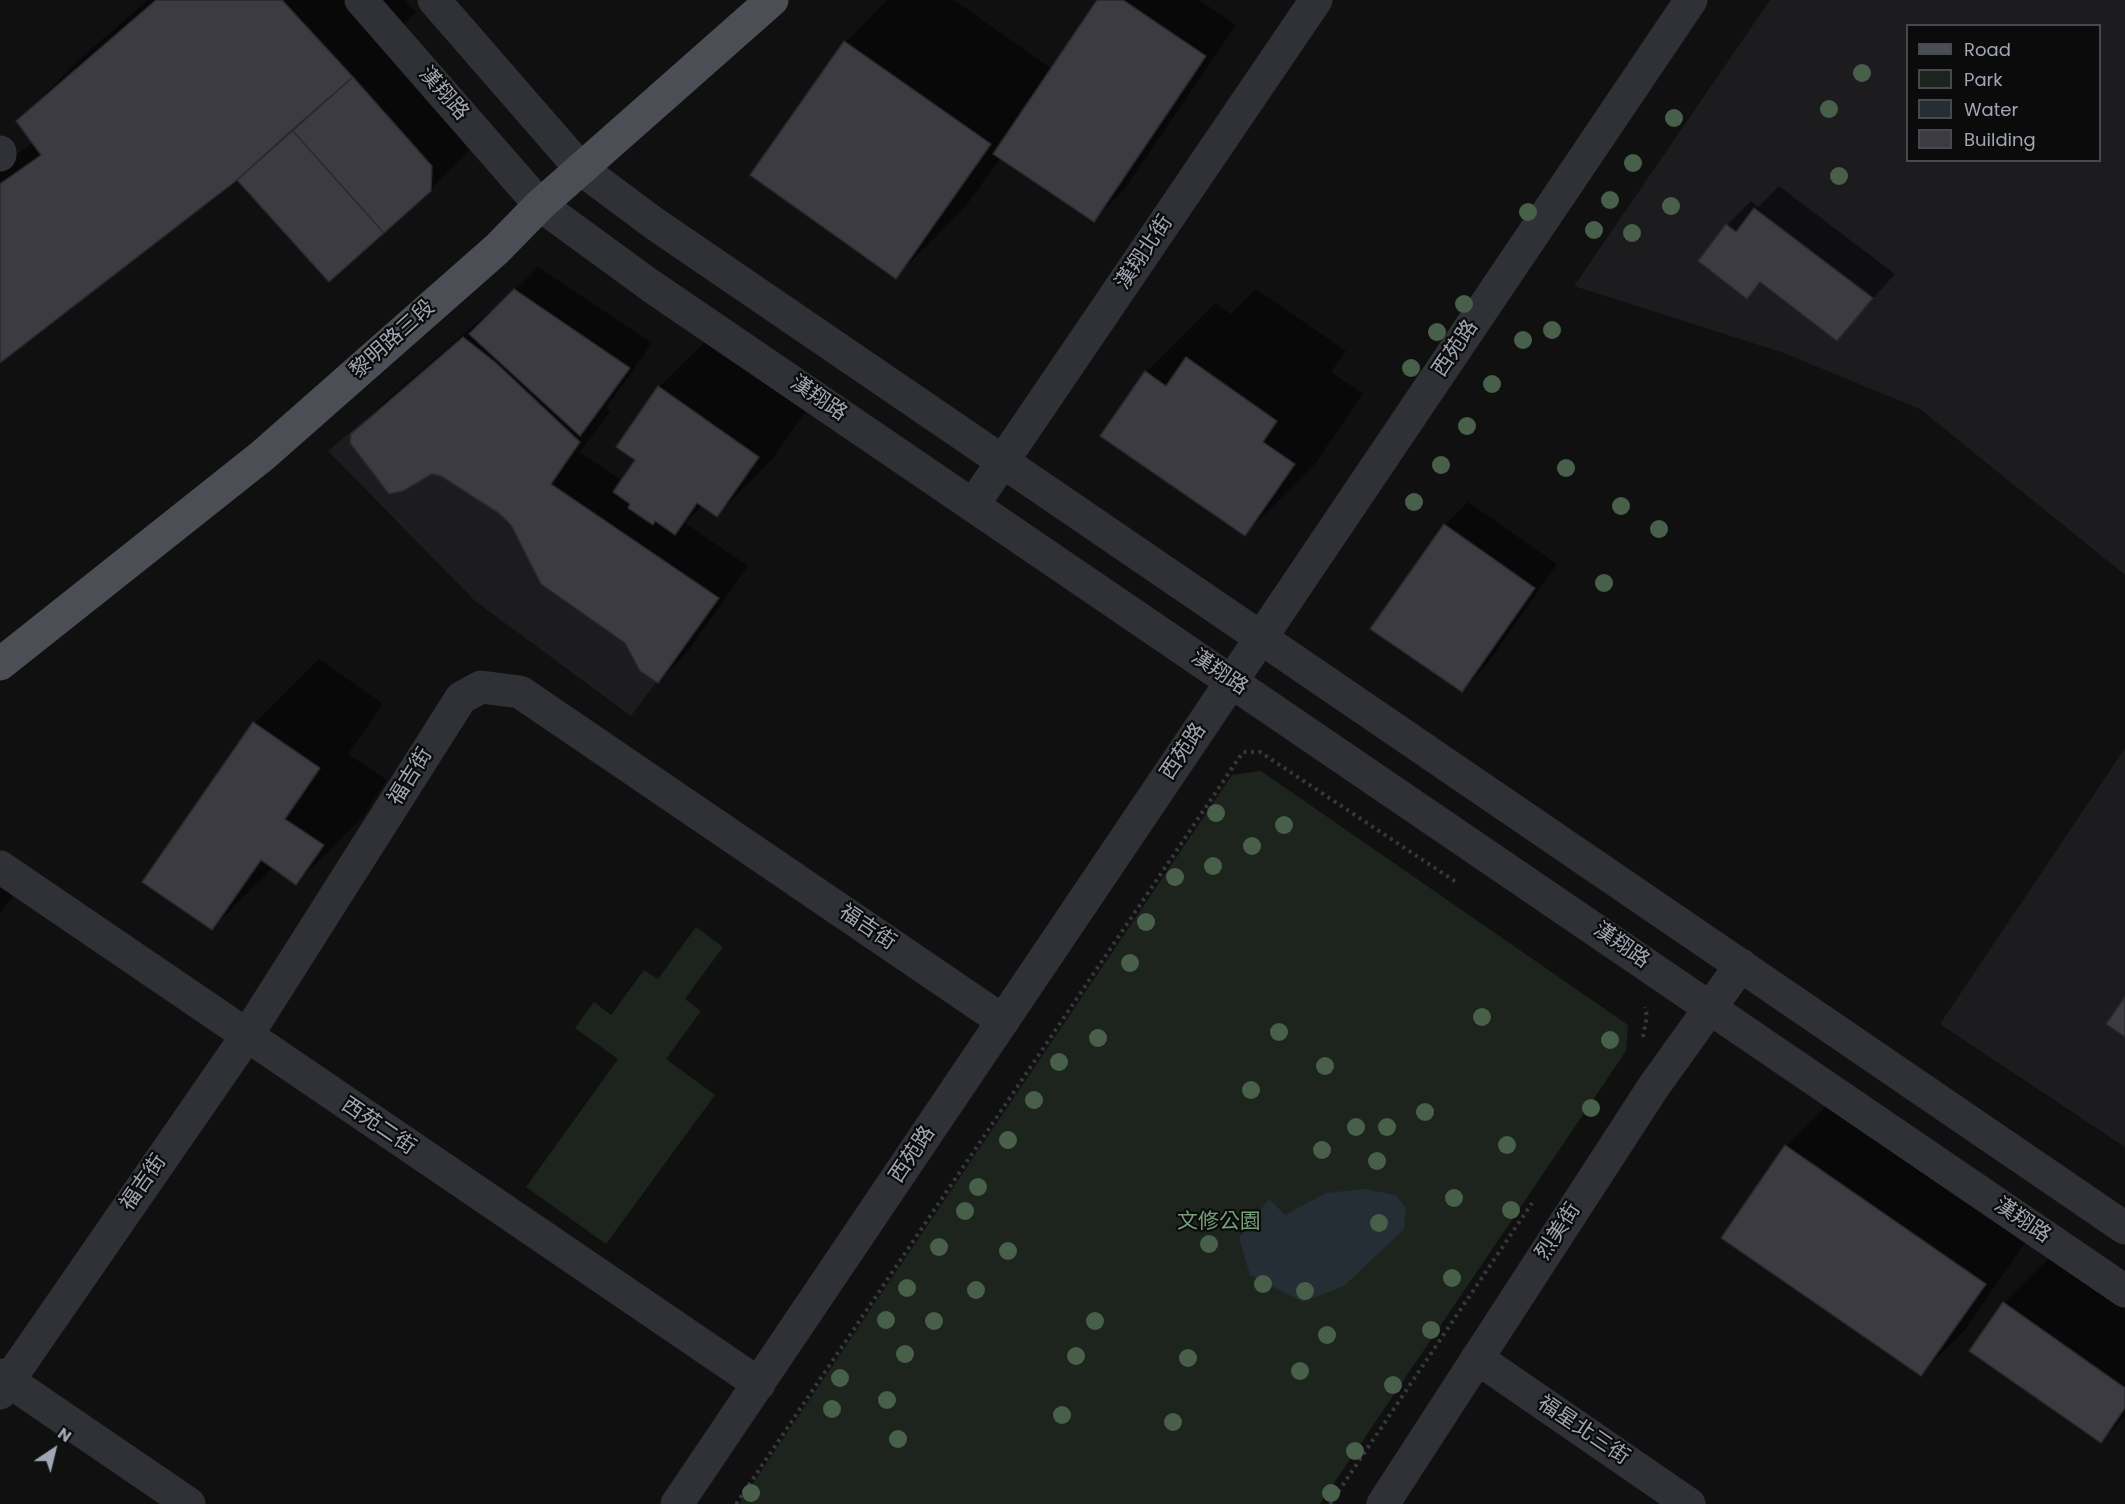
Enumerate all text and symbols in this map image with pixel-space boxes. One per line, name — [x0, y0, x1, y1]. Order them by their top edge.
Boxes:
legend — [1906, 24, 2101, 162]
text: Road — [1964, 37, 2011, 62]
street label: 漢翔路 — [413, 62, 473, 126]
text: Park — [1964, 67, 2003, 92]
text: Water — [1964, 97, 2018, 122]
text: Building — [1964, 127, 2036, 152]
street label: 漢翔北街 — [1111, 211, 1179, 295]
street label: 黎明路三段 — [346, 296, 440, 384]
street label: 西苑路 — [1428, 316, 1484, 382]
street label: 漢翔路 — [785, 371, 851, 427]
street label: 漢翔路 — [1186, 645, 1252, 701]
street label: 西苑路 — [1156, 719, 1212, 785]
street label: 福吉街 — [384, 744, 438, 810]
street label: 福吉街 — [834, 900, 900, 956]
street label: 漢翔路 — [1588, 918, 1654, 974]
street label: 西苑二街 — [336, 1093, 420, 1161]
street label: 西苑路 — [885, 1122, 941, 1188]
street label: 福吉街 — [116, 1150, 172, 1216]
street label: 漢翔路 — [1989, 1193, 2055, 1249]
street label: 烈美街 — [1531, 1199, 1587, 1265]
park label: 文修公園 — [1177, 1210, 1261, 1236]
street label: 福星北三街 — [1532, 1391, 1634, 1471]
north arrow — [24, 1420, 84, 1480]
text: N — [53, 1422, 76, 1448]

